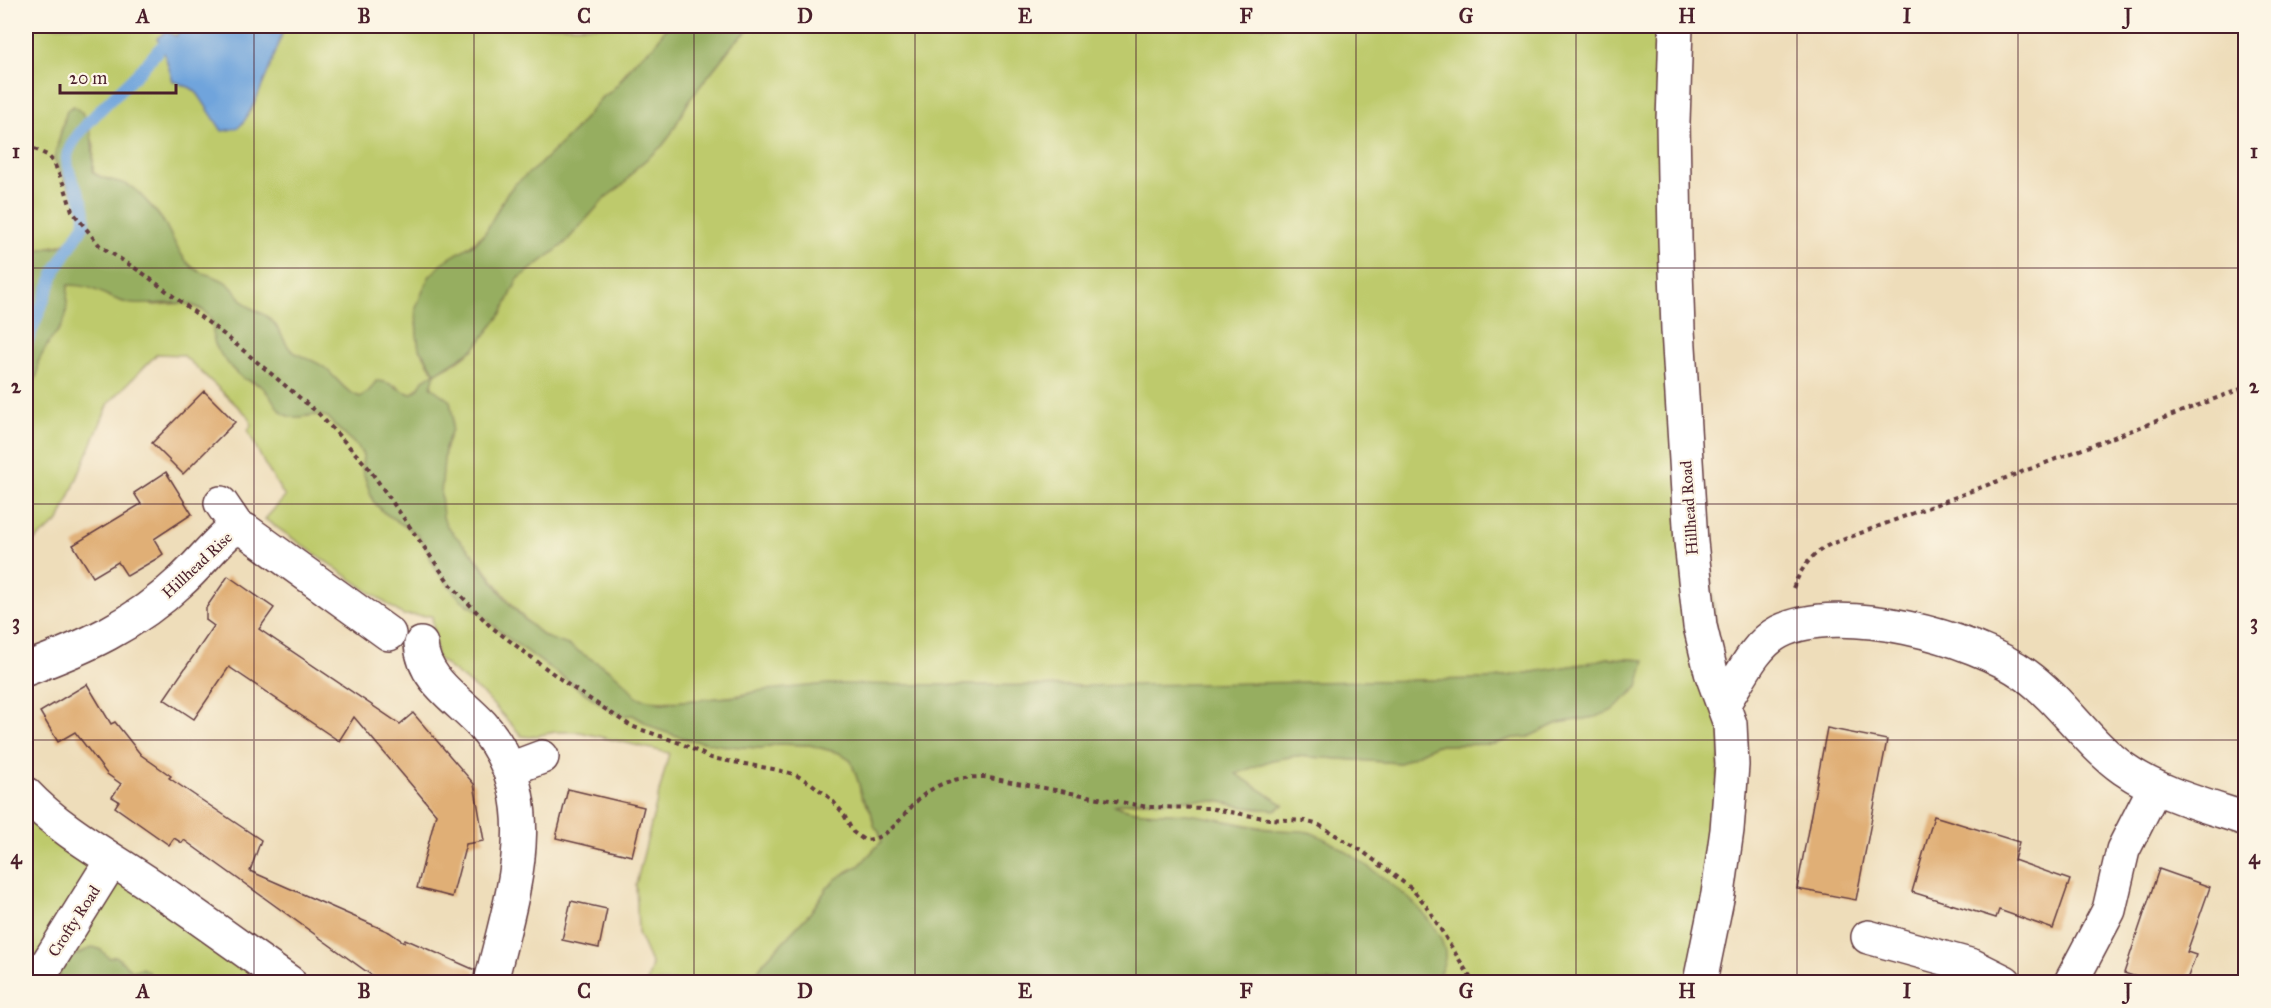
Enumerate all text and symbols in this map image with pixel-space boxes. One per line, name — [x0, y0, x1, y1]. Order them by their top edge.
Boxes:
text: A — [134, 4, 150, 28]
text: B — [357, 4, 371, 28]
text: C — [577, 4, 591, 28]
text: D — [797, 4, 813, 28]
text: E — [1018, 4, 1033, 28]
text: F — [1239, 4, 1253, 28]
text: G — [1459, 4, 1474, 28]
text: H — [1678, 4, 1696, 28]
text: I — [1903, 4, 1912, 28]
text: J — [2121, 4, 2133, 30]
scale bar — [60, 57, 176, 95]
text: 20 m — [69, 67, 107, 89]
text: 1 — [12, 139, 20, 163]
text: 1 — [2250, 139, 2258, 163]
text: 2 — [11, 374, 22, 398]
text: 2 — [2249, 374, 2260, 398]
street label: Hillhead Road — [1676, 460, 1702, 556]
street label: Hillhead Rise — [158, 528, 236, 602]
text: 3 — [12, 610, 20, 635]
text: 3 — [2250, 610, 2258, 635]
text: 4 — [10, 845, 22, 870]
text: 4 — [2248, 845, 2260, 870]
street label: Crofty Road — [44, 882, 104, 960]
text: A — [134, 979, 150, 1003]
text: B — [357, 979, 371, 1003]
text: C — [577, 979, 591, 1003]
text: D — [797, 979, 813, 1003]
text: E — [1018, 979, 1033, 1003]
text: F — [1239, 979, 1253, 1003]
text: G — [1459, 979, 1474, 1003]
text: H — [1678, 979, 1696, 1003]
text: I — [1903, 979, 1912, 1003]
text: J — [2121, 979, 2133, 1005]

